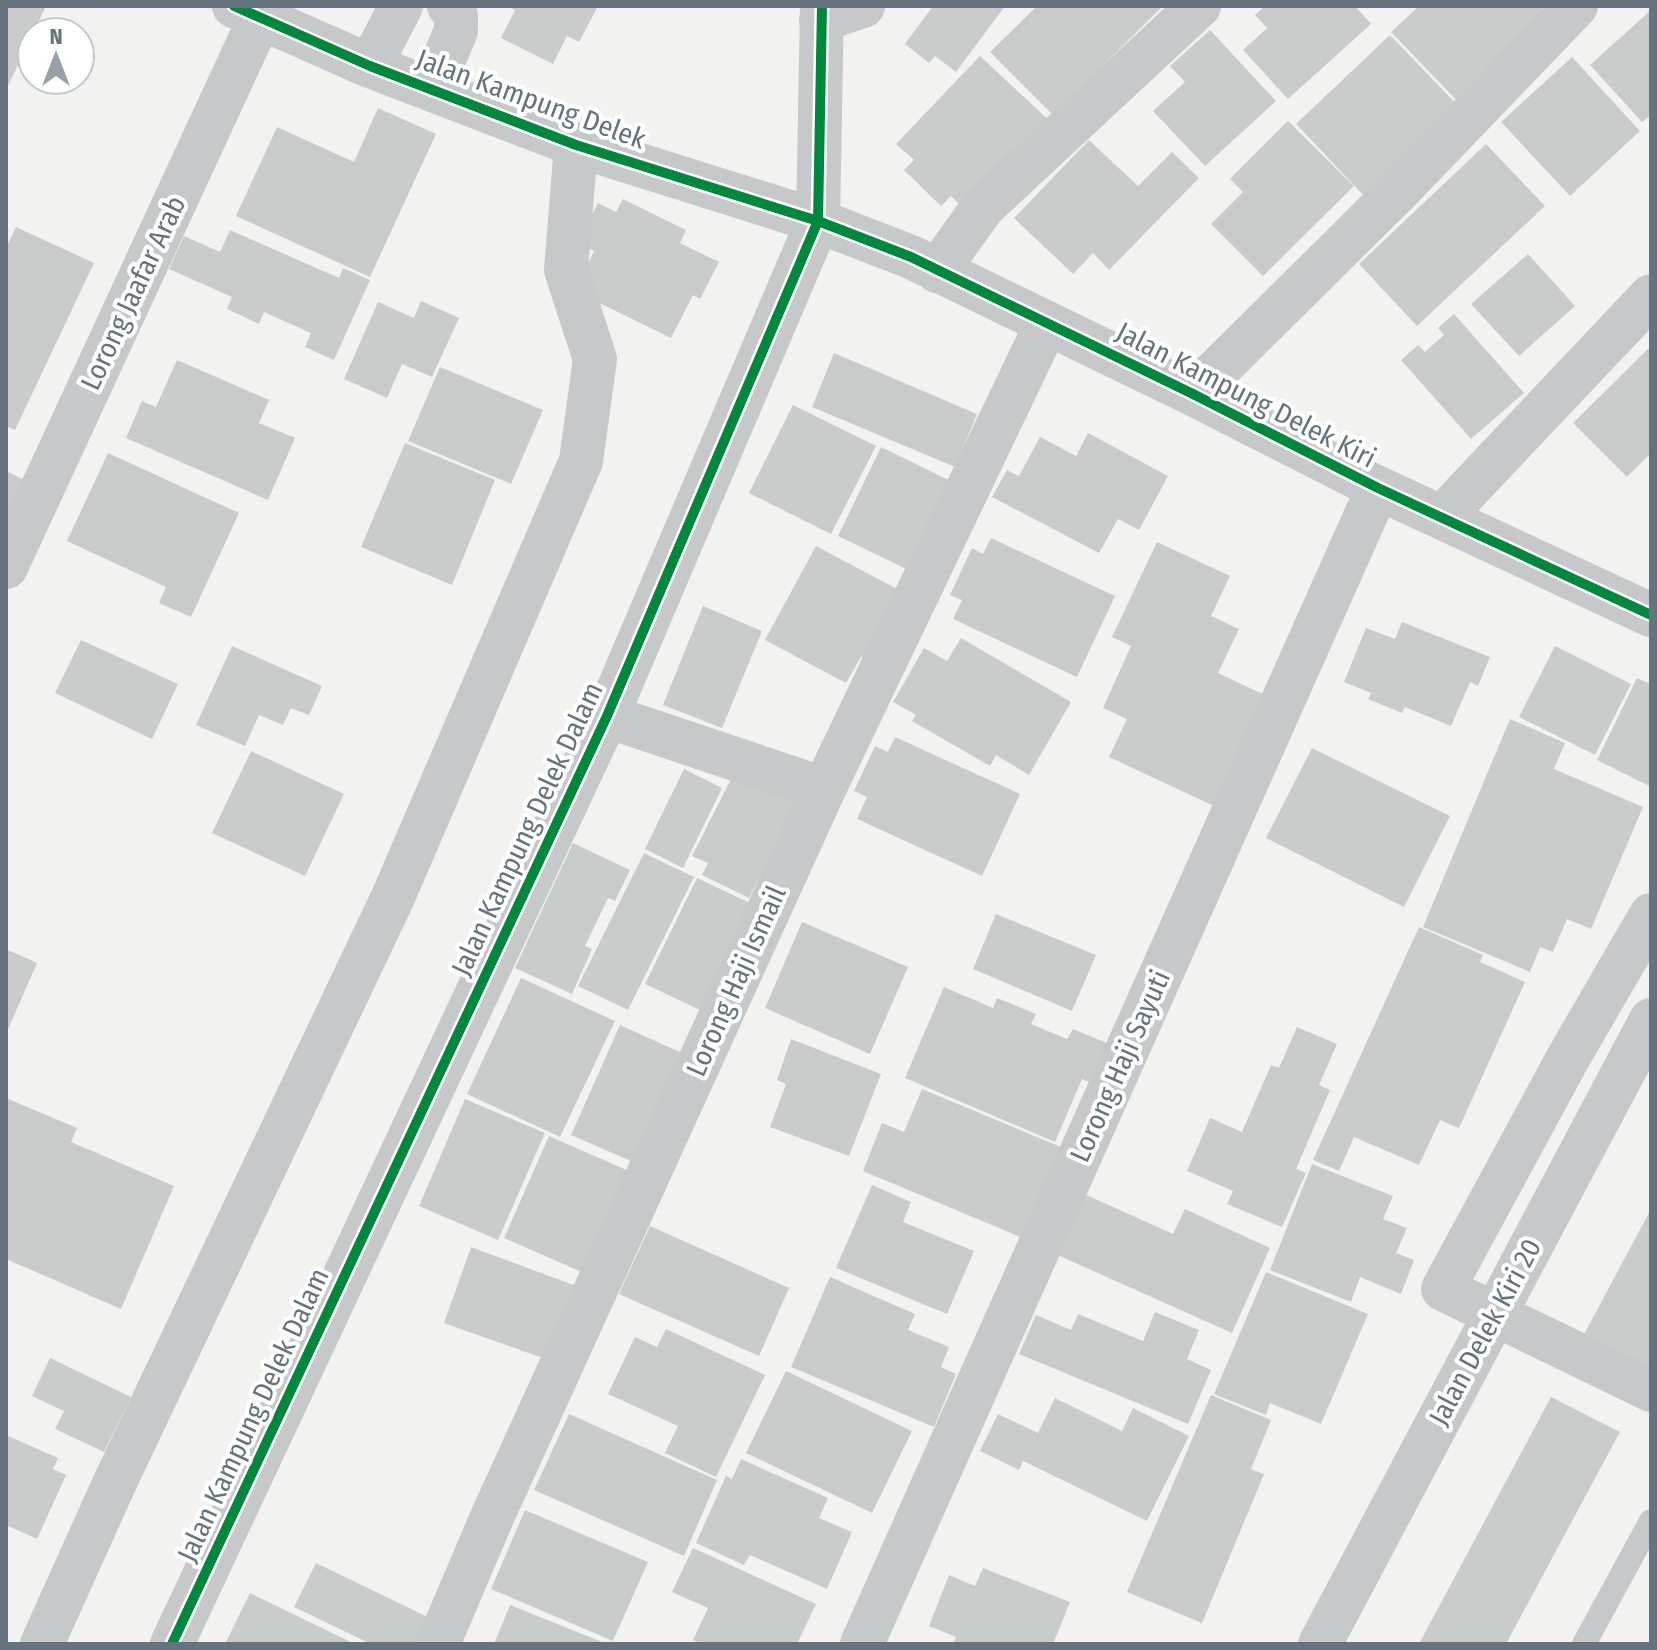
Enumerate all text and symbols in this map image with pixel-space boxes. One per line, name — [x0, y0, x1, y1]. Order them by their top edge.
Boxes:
north arrow — [16, 16, 96, 96]
text: N — [49, 23, 63, 50]
street label: Jalan Kampung Delek — [412, 42, 651, 156]
street label: Lorong Jaafar Arab — [74, 191, 192, 395]
street label: Jalan Kampung Delek Kiri — [1111, 315, 1381, 475]
street label: Jalan Kampung Delek Dalam — [444, 677, 610, 981]
street label: Lorong Haji Ismail — [679, 881, 793, 1081]
street label: Lorong Haji Sayuti — [1063, 965, 1177, 1167]
street label: Jalan Delek Kiri 20 — [1422, 1233, 1548, 1431]
street label: Jalan Kampung Delek Dalam — [170, 1263, 336, 1567]

